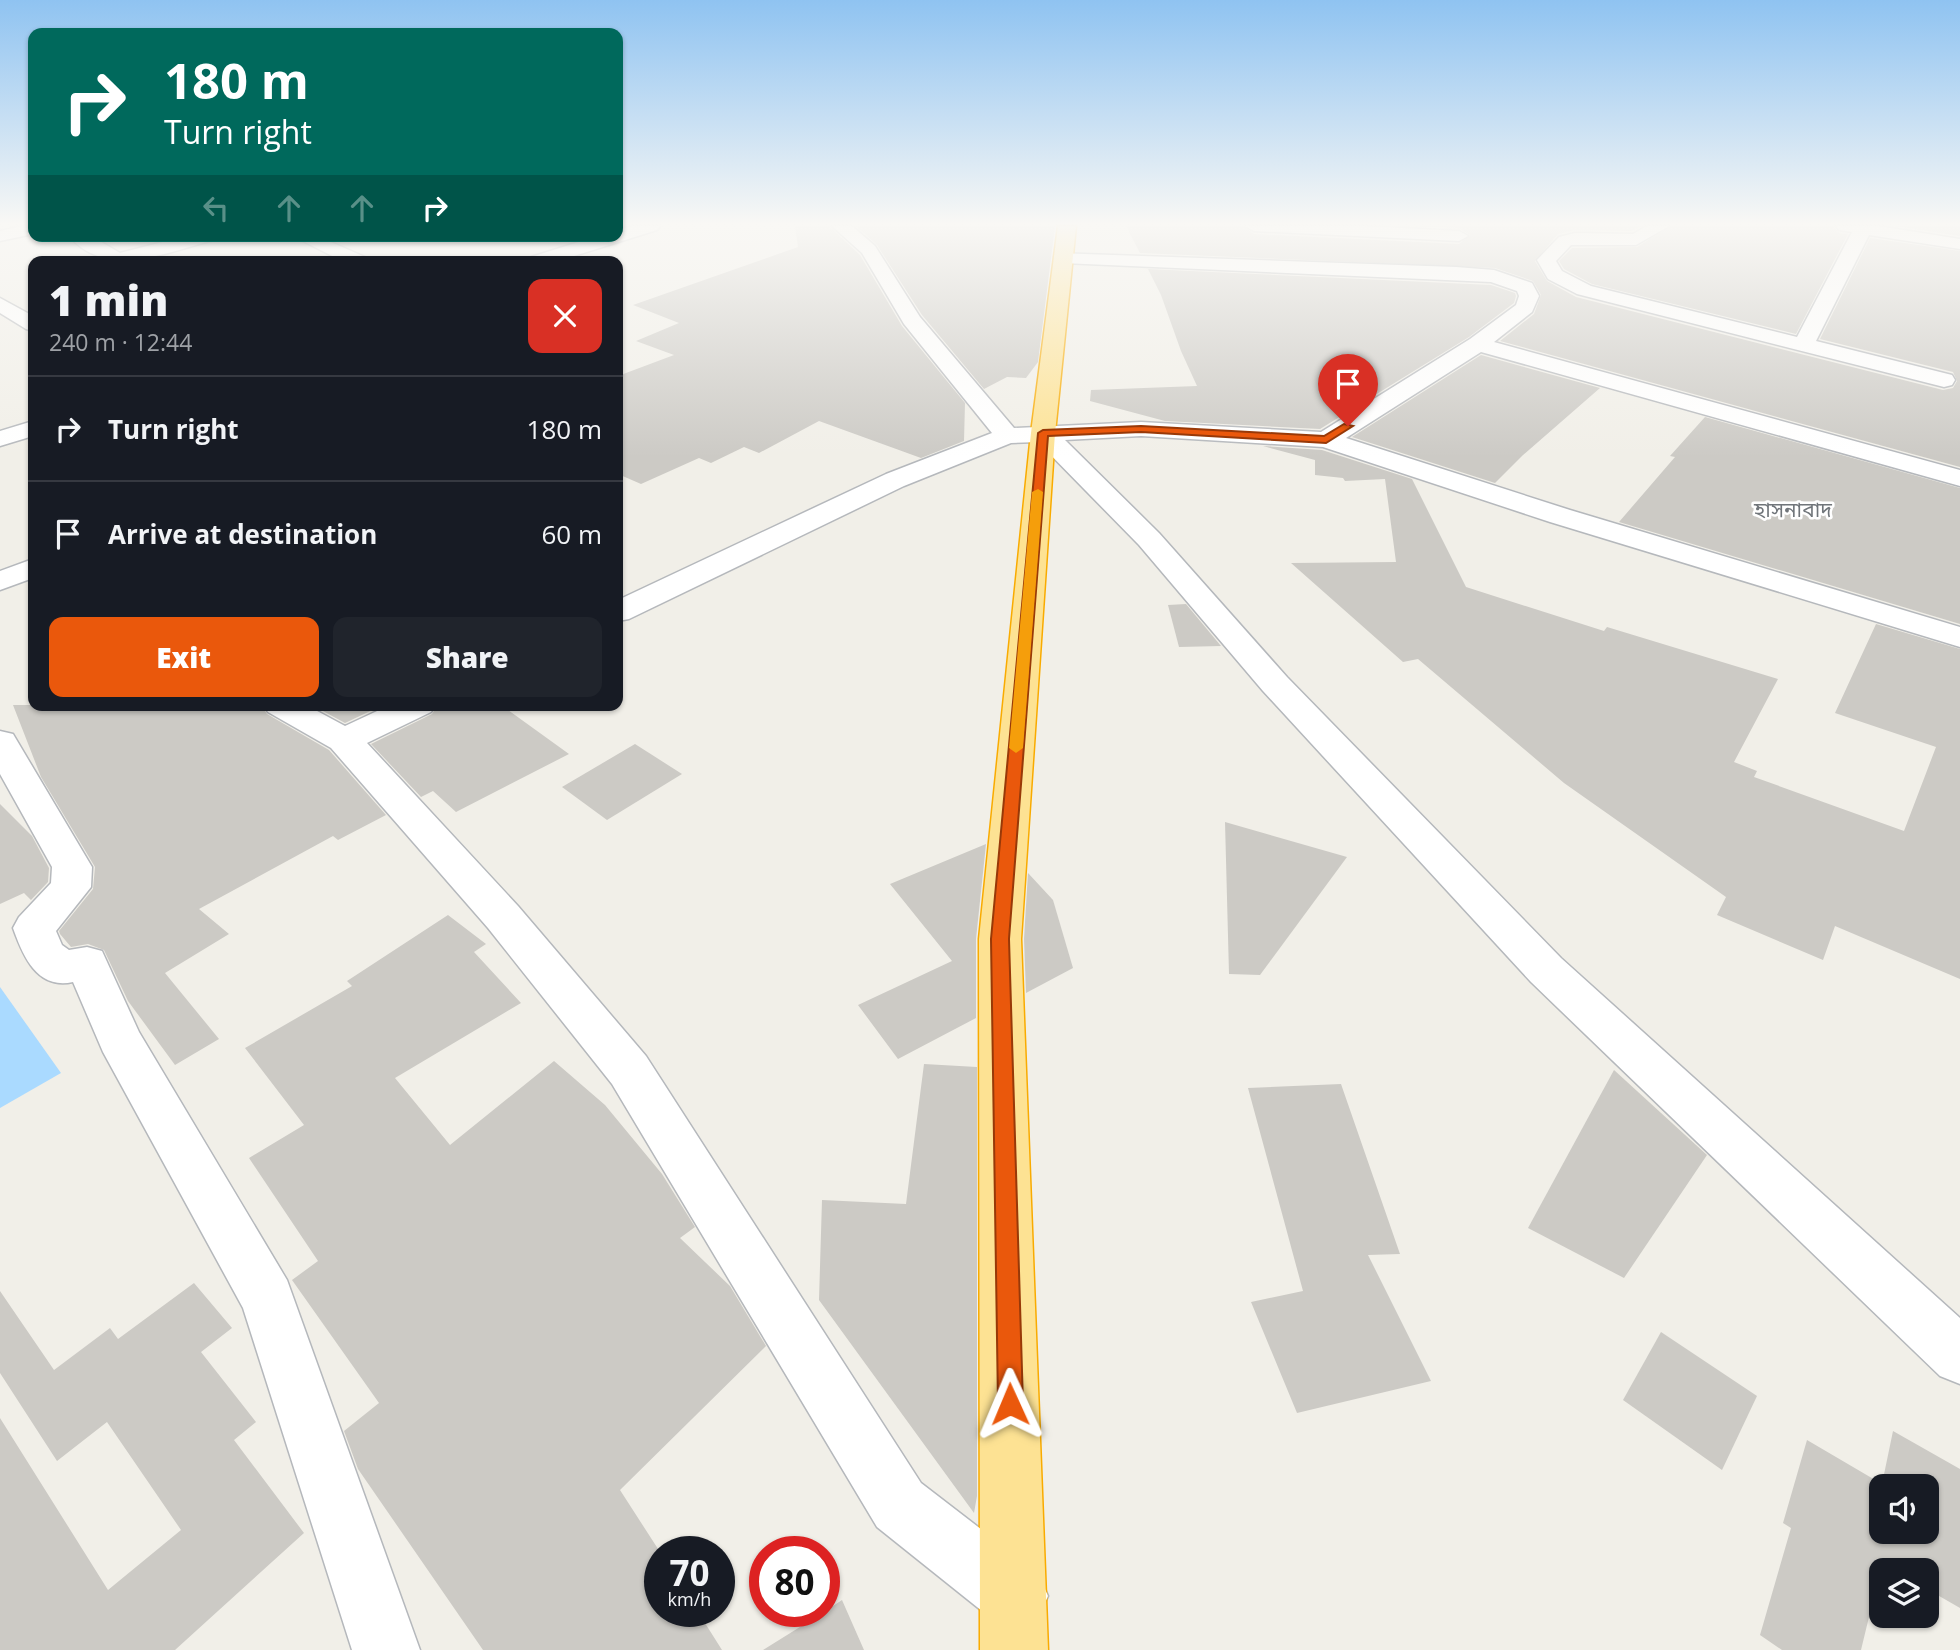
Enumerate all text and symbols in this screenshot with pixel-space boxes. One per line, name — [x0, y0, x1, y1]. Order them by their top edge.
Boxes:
text: 180 m — [164, 47, 309, 113]
icon: right — [49, 56, 140, 147]
text: Turn right — [164, 110, 312, 153]
icon: left — [197, 189, 235, 227]
icon: ahead — [270, 189, 308, 227]
icon: ahead — [343, 189, 381, 227]
icon: right — [416, 189, 454, 227]
text: 1 min — [49, 271, 168, 328]
button: close — [528, 279, 602, 353]
text: 240 m · 12:44 — [49, 326, 192, 358]
pin — [1318, 354, 1378, 426]
icon: arrive — [1329, 365, 1367, 403]
icon: right — [49, 410, 87, 448]
text: Turn right — [108, 411, 239, 447]
text: 180 m — [527, 411, 602, 447]
district label: হাসনাবাদ — [1753, 495, 1832, 523]
icon: arrive — [49, 515, 87, 553]
text: Arrive at destination — [108, 516, 377, 552]
text: 60 m — [541, 516, 602, 552]
button: Exit — [49, 617, 319, 697]
button: Share — [333, 617, 602, 697]
position arrow — [973, 1367, 1047, 1441]
map controls — [1869, 1474, 1939, 1628]
button: sound — [1869, 1474, 1939, 1544]
speed limit sign: 80 — [749, 1536, 840, 1627]
text: 70 — [669, 1549, 710, 1596]
button: layers — [1869, 1558, 1939, 1628]
text: km/h — [668, 1587, 711, 1611]

